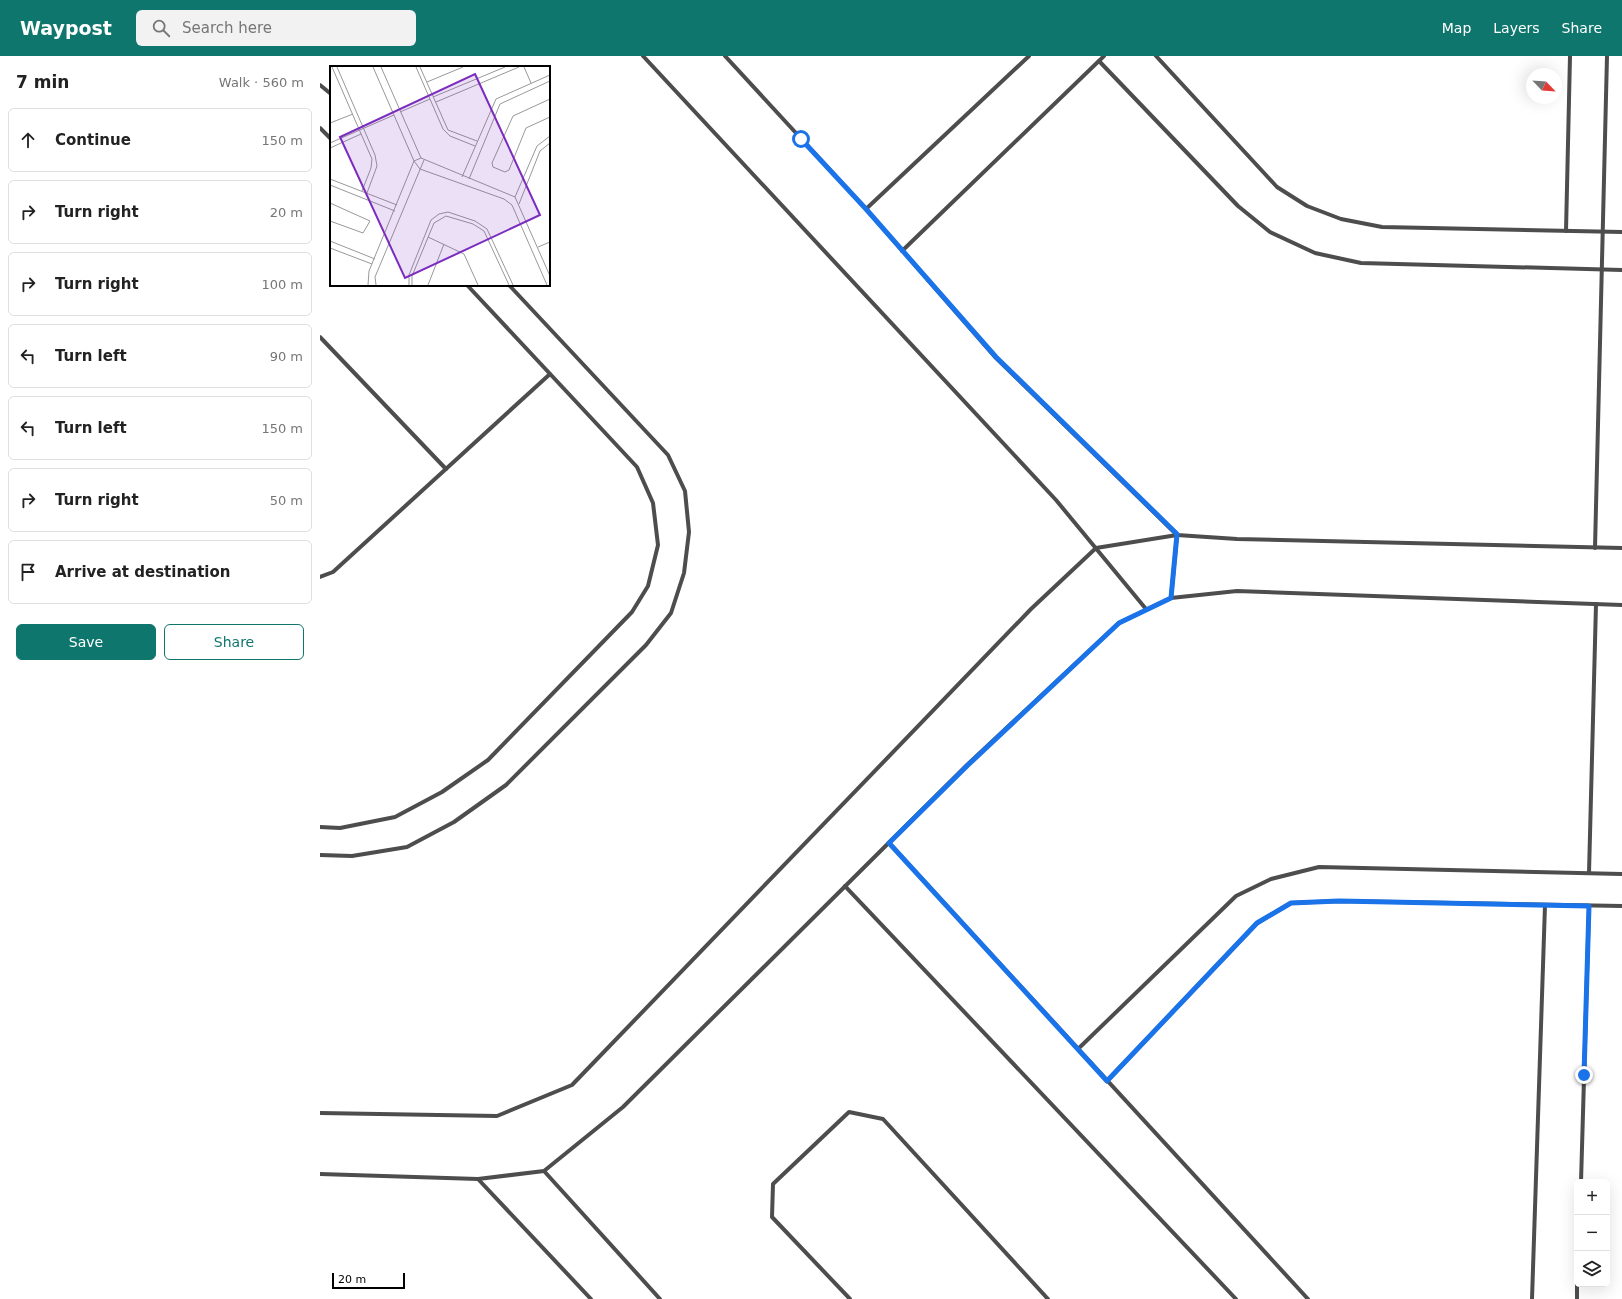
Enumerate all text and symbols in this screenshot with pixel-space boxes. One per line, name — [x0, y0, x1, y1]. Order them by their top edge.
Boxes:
search box — [136, 10, 416, 46]
text: Waypost — [20, 17, 112, 39]
icon: search — [150, 17, 172, 39]
text: Search here — [182, 19, 272, 37]
text: Map — [1442, 20, 1471, 36]
text: Layers — [1493, 20, 1540, 36]
text: Share — [1562, 20, 1602, 36]
inset map — [330, 66, 550, 286]
north arrow — [1526, 68, 1562, 104]
text: 7 min — [16, 72, 69, 92]
text: Walk · 560 m — [219, 75, 304, 90]
icon: ahead — [17, 129, 39, 151]
route start — [792, 130, 810, 148]
text: Continue — [55, 131, 131, 149]
text: 150 m — [261, 133, 303, 148]
icon: right — [17, 201, 39, 223]
text: Turn right — [55, 203, 139, 221]
text: 20 m — [270, 205, 303, 220]
icon: right — [17, 273, 39, 295]
text: Turn right — [55, 275, 139, 293]
text: 100 m — [261, 277, 303, 292]
icon: left — [17, 345, 39, 367]
text: Turn left — [55, 347, 127, 365]
text: 90 m — [270, 349, 303, 364]
icon: left — [17, 417, 39, 439]
text: Turn left — [55, 419, 127, 437]
text: 150 m — [261, 421, 303, 436]
icon: right — [17, 489, 39, 511]
text: Turn right — [55, 491, 139, 509]
text: 50 m — [270, 493, 303, 508]
icon: arrive — [17, 561, 39, 583]
text: Arrive at destination — [55, 563, 230, 581]
button: Save — [16, 624, 156, 660]
button: Share — [164, 624, 304, 660]
route end — [1575, 1066, 1593, 1084]
map controls — [1574, 1179, 1610, 1287]
button: + — [1574, 1179, 1610, 1215]
button: − — [1574, 1215, 1610, 1251]
button: layers — [1574, 1251, 1610, 1287]
scale bar — [332, 1271, 405, 1290]
text: 20 m — [338, 1273, 366, 1286]

